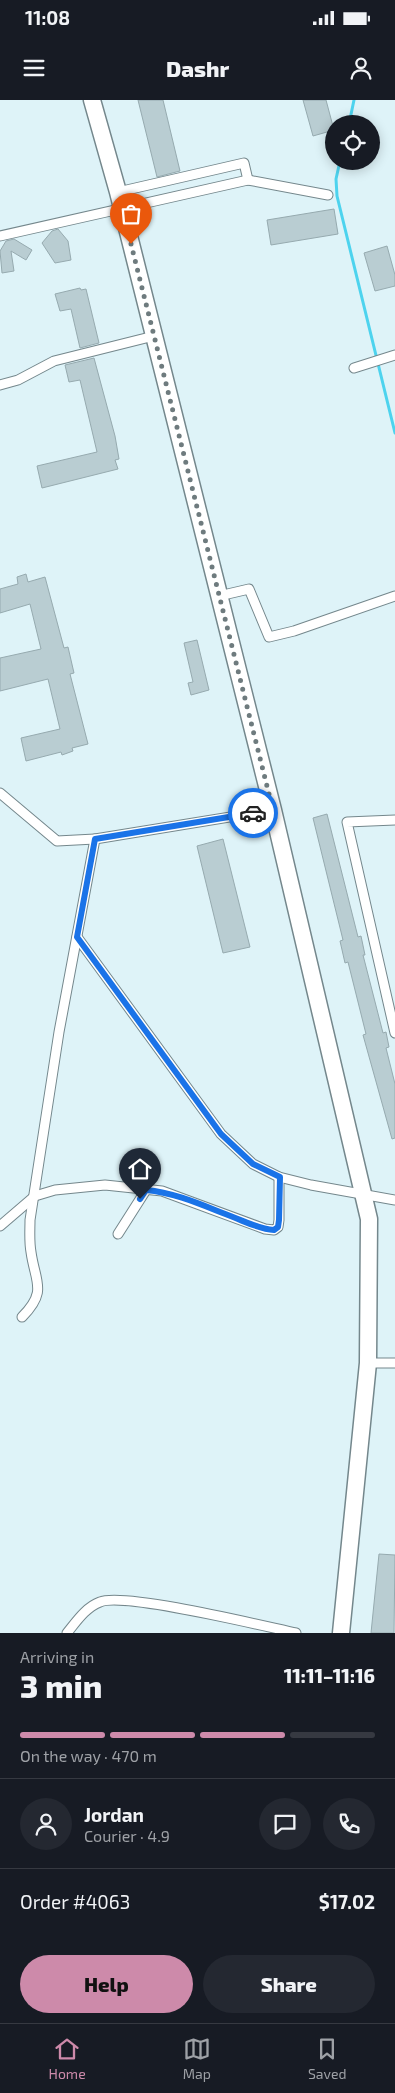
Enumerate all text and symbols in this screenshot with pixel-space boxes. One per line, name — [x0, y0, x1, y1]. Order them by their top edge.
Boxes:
text: 11:08 — [25, 6, 70, 29]
icon: menu — [20, 54, 48, 82]
icon: person — [347, 54, 375, 82]
text: Dashr — [166, 55, 229, 81]
map controls — [325, 115, 380, 170]
button: locate — [325, 115, 380, 170]
pin — [110, 193, 152, 244]
icon: bag — [117, 200, 145, 228]
courier — [228, 788, 278, 838]
icon: car — [239, 799, 267, 827]
pin — [119, 1148, 161, 1199]
icon: home — [126, 1155, 154, 1183]
text: Arriving in — [20, 1647, 94, 1666]
text: 11:11–11:16 — [284, 1664, 375, 1687]
text: 3 min — [20, 1666, 102, 1704]
text: On the way · 470 m — [20, 1746, 157, 1765]
button: person — [20, 1798, 72, 1850]
button: chat — [259, 1798, 311, 1850]
button: phone — [323, 1798, 375, 1850]
text: Jordan — [84, 1803, 144, 1826]
text: Courier · 4.9 — [84, 1826, 170, 1845]
text: Order #4063 — [20, 1890, 130, 1913]
text: $17.02 — [319, 1890, 375, 1913]
button: Help — [20, 1955, 193, 2013]
button: Share — [203, 1955, 375, 2013]
tab: Home — [49, 2035, 86, 2082]
tab: Map — [183, 2035, 211, 2082]
tab: Saved — [308, 2035, 346, 2082]

